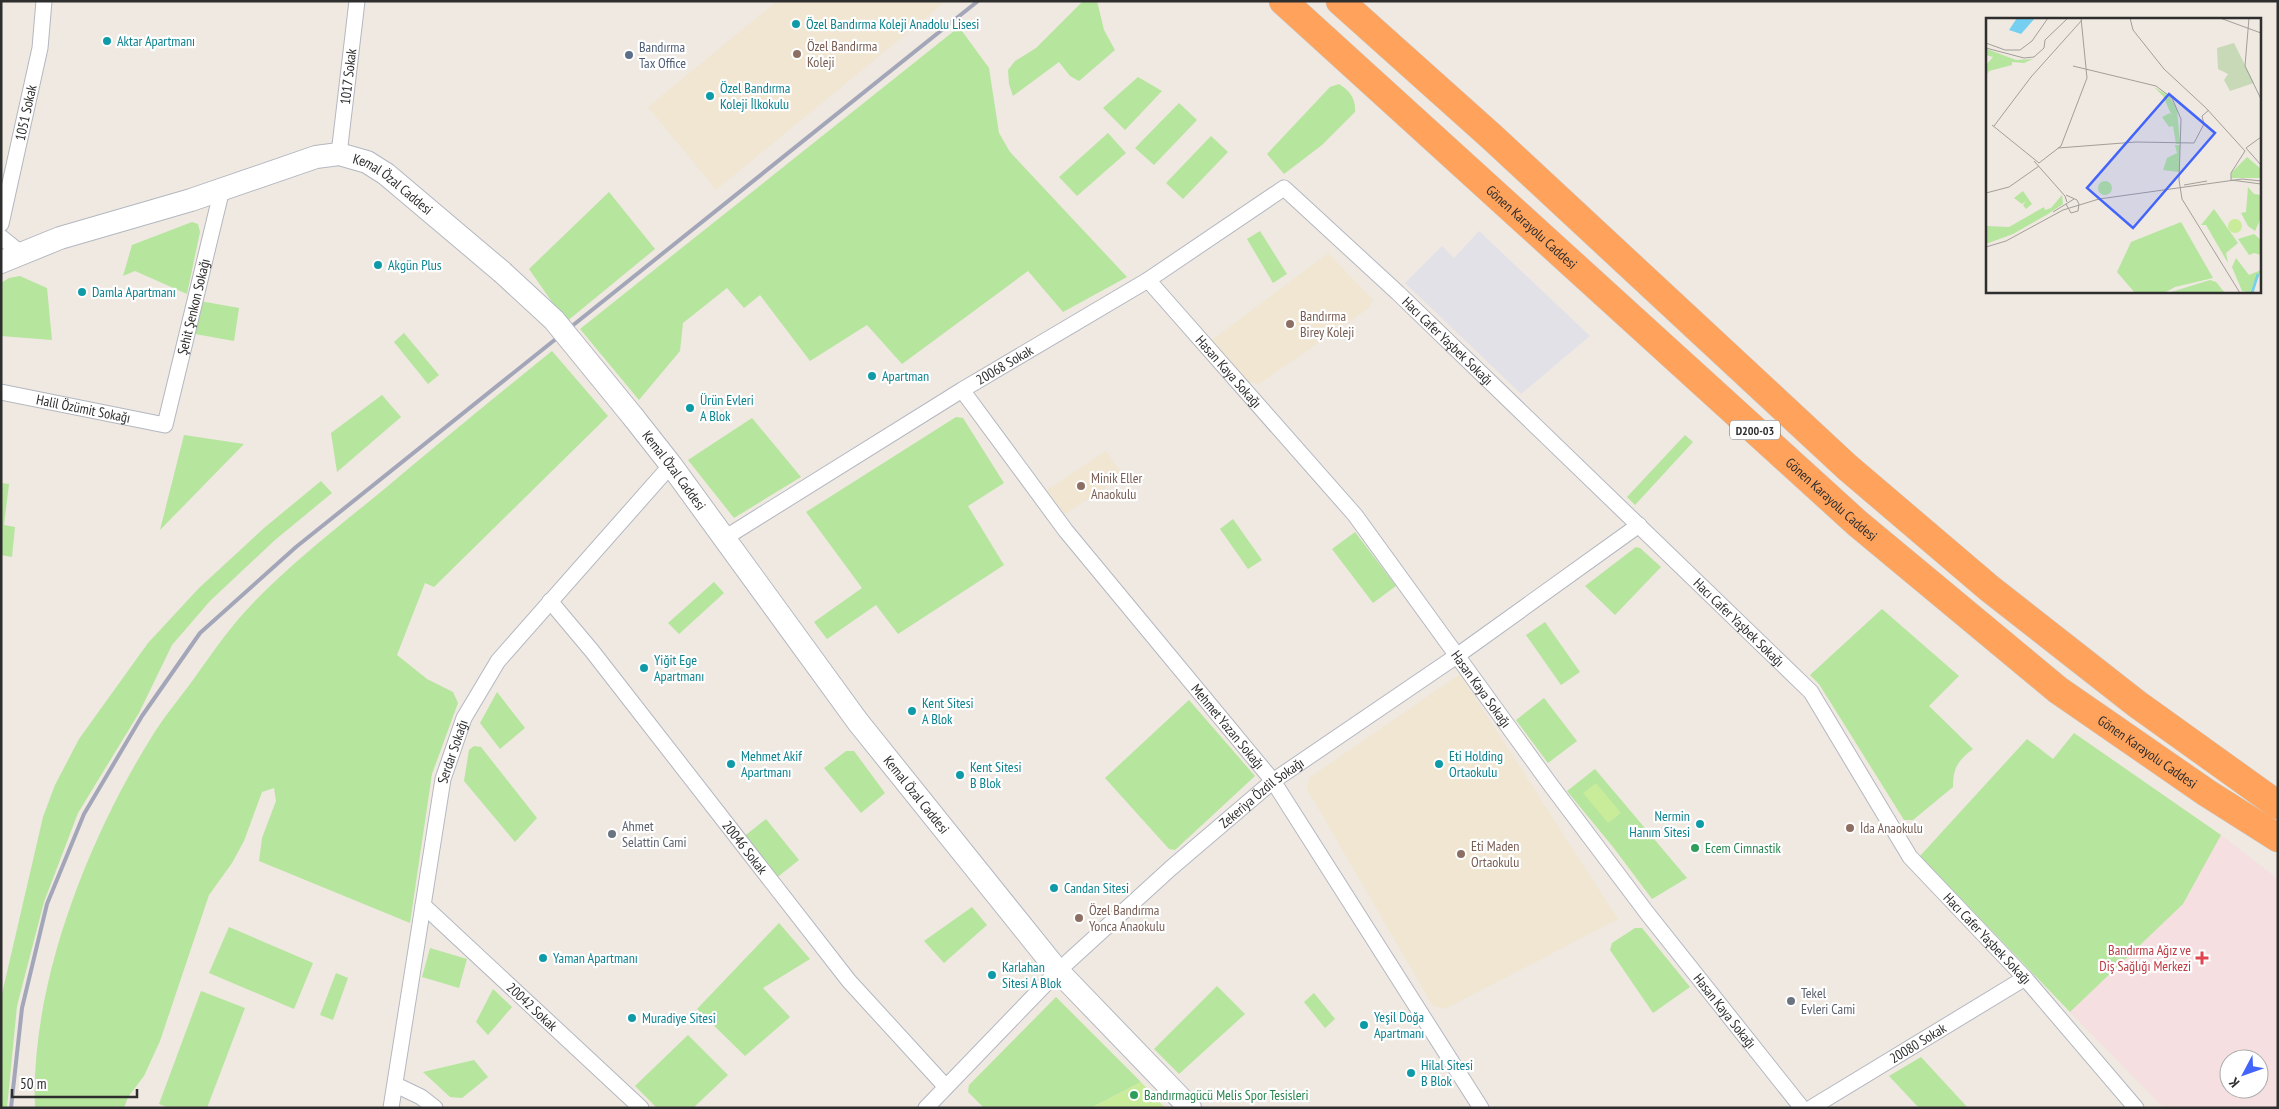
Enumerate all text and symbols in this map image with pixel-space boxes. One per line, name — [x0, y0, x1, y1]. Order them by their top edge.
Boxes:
place label: Özel Bandırma Koleji Anadolu Lisesi — [806, 15, 979, 33]
marker: Özel Bandırma Koleji Anadolu Lisesi — [790, 18, 802, 30]
inset map — [1986, 18, 2262, 292]
place label: Aktar Apartmanı — [117, 32, 195, 50]
marker: Aktar Apartmanı — [101, 35, 113, 47]
place label: Özel Bandırma Koleji — [807, 37, 877, 71]
place label: Bandırma Tax Office — [639, 38, 686, 72]
street label: 1017 Sokak — [336, 47, 360, 105]
marker: Özel Bandırma Koleji — [791, 48, 803, 60]
marker: Bandırma Tax Office — [623, 49, 635, 61]
place label: Özel Bandırma Koleji İlkokulu — [720, 79, 790, 113]
street label: 1051 Sokak — [11, 82, 41, 142]
marker: Özel Bandırma Koleji İlkokulu — [704, 90, 716, 102]
street label: Kemal Özal Caddesi — [351, 149, 436, 219]
street label: Gönen Karayolu Caddesi — [1482, 181, 1581, 273]
place label: Akgün Plus — [388, 256, 442, 274]
street label: Şehit Şenkon Sokağı — [173, 257, 214, 357]
marker: Akgün Plus — [372, 259, 384, 271]
place label: Damla Apartmanı — [92, 283, 176, 301]
marker: Damla Apartmanı — [76, 286, 88, 298]
street label: Hacı Cafer Yaşbek Sokağı — [1398, 293, 1497, 389]
place label: Bandırma Birey Koleji — [1300, 307, 1354, 341]
marker: Bandırma Birey Koleji — [1284, 318, 1296, 330]
street label: Hasan Kaya Sokağı — [1192, 332, 1265, 412]
street label: 20068 Sokak — [973, 341, 1037, 389]
place label: Apartman — [882, 367, 929, 385]
marker: Apartman — [866, 370, 878, 382]
street label: Halil Özümit Sokağı — [35, 390, 132, 427]
place label: Ürün Evleri A Blok — [700, 391, 754, 425]
marker: Ürün Evleri A Blok — [684, 402, 696, 414]
road number: D200-03 — [1730, 420, 1780, 440]
street label: Kemal Özal Caddesi — [638, 427, 710, 514]
street label: Gönen Karayolu Caddesi — [1782, 454, 1881, 545]
place label: Minik Eller Anaokulu — [1091, 469, 1143, 503]
marker: Minik Eller Anaokulu — [1075, 480, 1087, 492]
street label: Hacı Cafer Yaşbek Sokağı — [1690, 574, 1788, 671]
street label: Hasan Kaya Sokağı — [1447, 647, 1515, 731]
place label: Yiğit Ege Apartmanı — [654, 651, 704, 685]
marker: Yiğit Ege Apartmanı — [638, 662, 650, 674]
street label: Mehmet Yazan Sokağı — [1187, 680, 1268, 773]
place label: Kent Sitesi A Blok — [922, 694, 973, 728]
marker: Kent Sitesi A Blok — [906, 705, 918, 717]
street label: Gönen Karayolu Caddesi — [2094, 711, 2201, 793]
street label: Serdar Sokağı — [433, 717, 472, 785]
place label: Mehmet Akif Apartmanı — [741, 747, 802, 781]
place label: Eti Holding Ortaokulu — [1449, 747, 1503, 781]
street label: Kemal Özal Caddesi — [880, 752, 953, 837]
street label: Zekeriya Özdil Sokağı — [1216, 754, 1307, 832]
marker: Mehmet Akif Apartmanı — [725, 758, 737, 770]
place label: Kent Sitesi B Blok — [970, 758, 1021, 792]
marker: Eti Holding Ortaokulu — [1433, 758, 1445, 770]
marker: Kent Sitesi B Blok — [954, 769, 966, 781]
place label: Nermin Hanım Sitesi — [1629, 807, 1690, 841]
place label: Ahmet Selattin Cami — [622, 817, 686, 851]
street label: 20046 Sokak — [718, 817, 772, 878]
marker: Nermin Hanım Sitesi — [1694, 818, 1706, 830]
place label: İda Anaokulu — [1860, 819, 1923, 837]
marker: İda Anaokulu — [1844, 822, 1856, 834]
marker: Ahmet Selattin Cami — [606, 828, 618, 840]
place label: Eti Maden Ortaokulu — [1471, 837, 1519, 871]
place label: Ecem Cimnastik — [1705, 839, 1782, 857]
marker: Ecem Cimnastik — [1689, 842, 1701, 854]
marker: Eti Maden Ortaokulu — [1455, 848, 1467, 860]
place label: Candan Sitesi — [1064, 879, 1129, 897]
marker: Candan Sitesi — [1048, 882, 1060, 894]
street label: Hacı Cafer Yaşbek Sokağı — [1940, 889, 2035, 988]
place label: Özel Bandırma Yonca Anaokulu — [1089, 901, 1165, 935]
marker: Özel Bandırma Yonca Anaokulu — [1073, 912, 1085, 924]
place label: Bandırma Ağız ve Diş Sağlığı Merkezi — [2099, 941, 2191, 975]
place label: Yaman Apartmanı — [553, 949, 638, 967]
marker: Bandırma Ağız ve Diş Sağlığı Merkezi — [2195, 951, 2209, 965]
marker: Yaman Apartmanı — [537, 952, 549, 964]
place label: Karlahan Sitesi A Blok — [1002, 958, 1062, 992]
marker: Karlahan Sitesi A Blok — [986, 969, 998, 981]
street label: Hasan Kaya Sokağı — [1690, 970, 1760, 1052]
street label: 20042 Sokak — [503, 978, 562, 1035]
place label: Tekel Evleri Cami — [1801, 984, 1855, 1018]
marker: Tekel Evleri Cami — [1785, 995, 1797, 1007]
place label: Yeşil Doğa Apartmanı — [1374, 1008, 1424, 1042]
place label: Muradiye Sitesi — [642, 1009, 716, 1027]
marker: Muradiye Sitesi — [626, 1012, 638, 1024]
marker: Yeşil Doğa Apartmanı — [1358, 1019, 1370, 1031]
street label: 20080 Sokak — [1886, 1019, 1950, 1067]
north arrow — [2219, 1049, 2269, 1099]
place label: Hilal Sitesi B Blok — [1421, 1056, 1473, 1090]
scale bar — [12, 1066, 138, 1098]
marker: Hilal Sitesi B Blok — [1405, 1067, 1417, 1079]
text: K — [2225, 1073, 2243, 1091]
text: 50 m — [20, 1074, 46, 1093]
place label: Bandırmagücü Melis Spor Tesisleri — [1144, 1086, 1308, 1104]
marker: Bandırmagücü Melis Spor Tesisleri — [1128, 1089, 1140, 1101]

